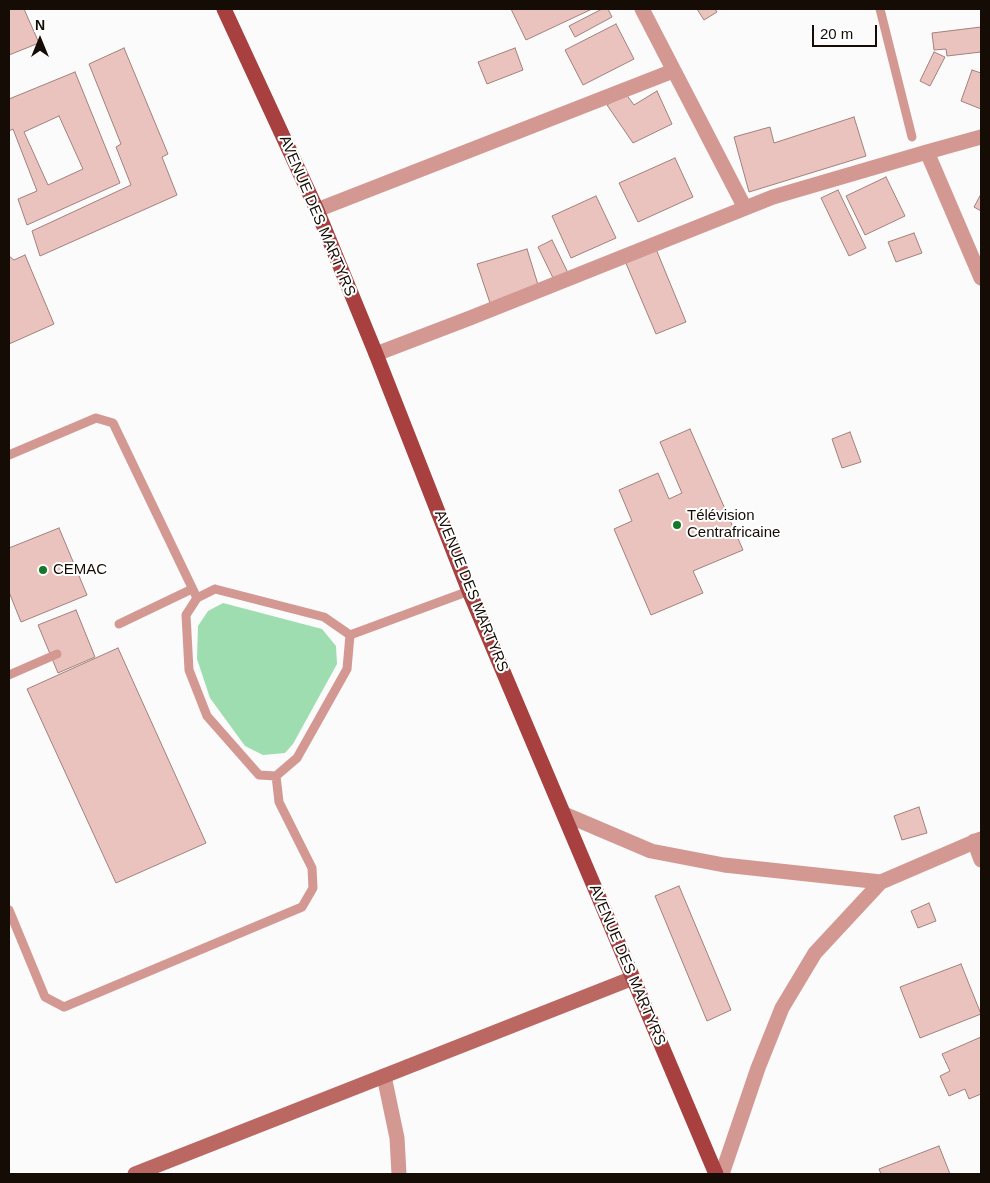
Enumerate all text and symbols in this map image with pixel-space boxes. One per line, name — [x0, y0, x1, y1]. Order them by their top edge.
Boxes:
north arrow — [15, 15, 65, 65]
scale bar — [815, 15, 880, 47]
text: N — [35, 17, 45, 33]
text: 20 m — [820, 25, 853, 42]
street label: AVENUE DES MARTYRS — [275, 133, 359, 299]
place label: Télévision Centrafricaine — [687, 507, 780, 542]
street label: AVENUE DES MARTYRS — [430, 508, 512, 674]
marker: Télévision Centrafricaine — [671, 519, 683, 531]
place label: CEMAC — [53, 561, 107, 579]
marker: CEMAC — [37, 564, 49, 576]
street label: AVENUE DES MARTYRS — [585, 882, 669, 1048]

